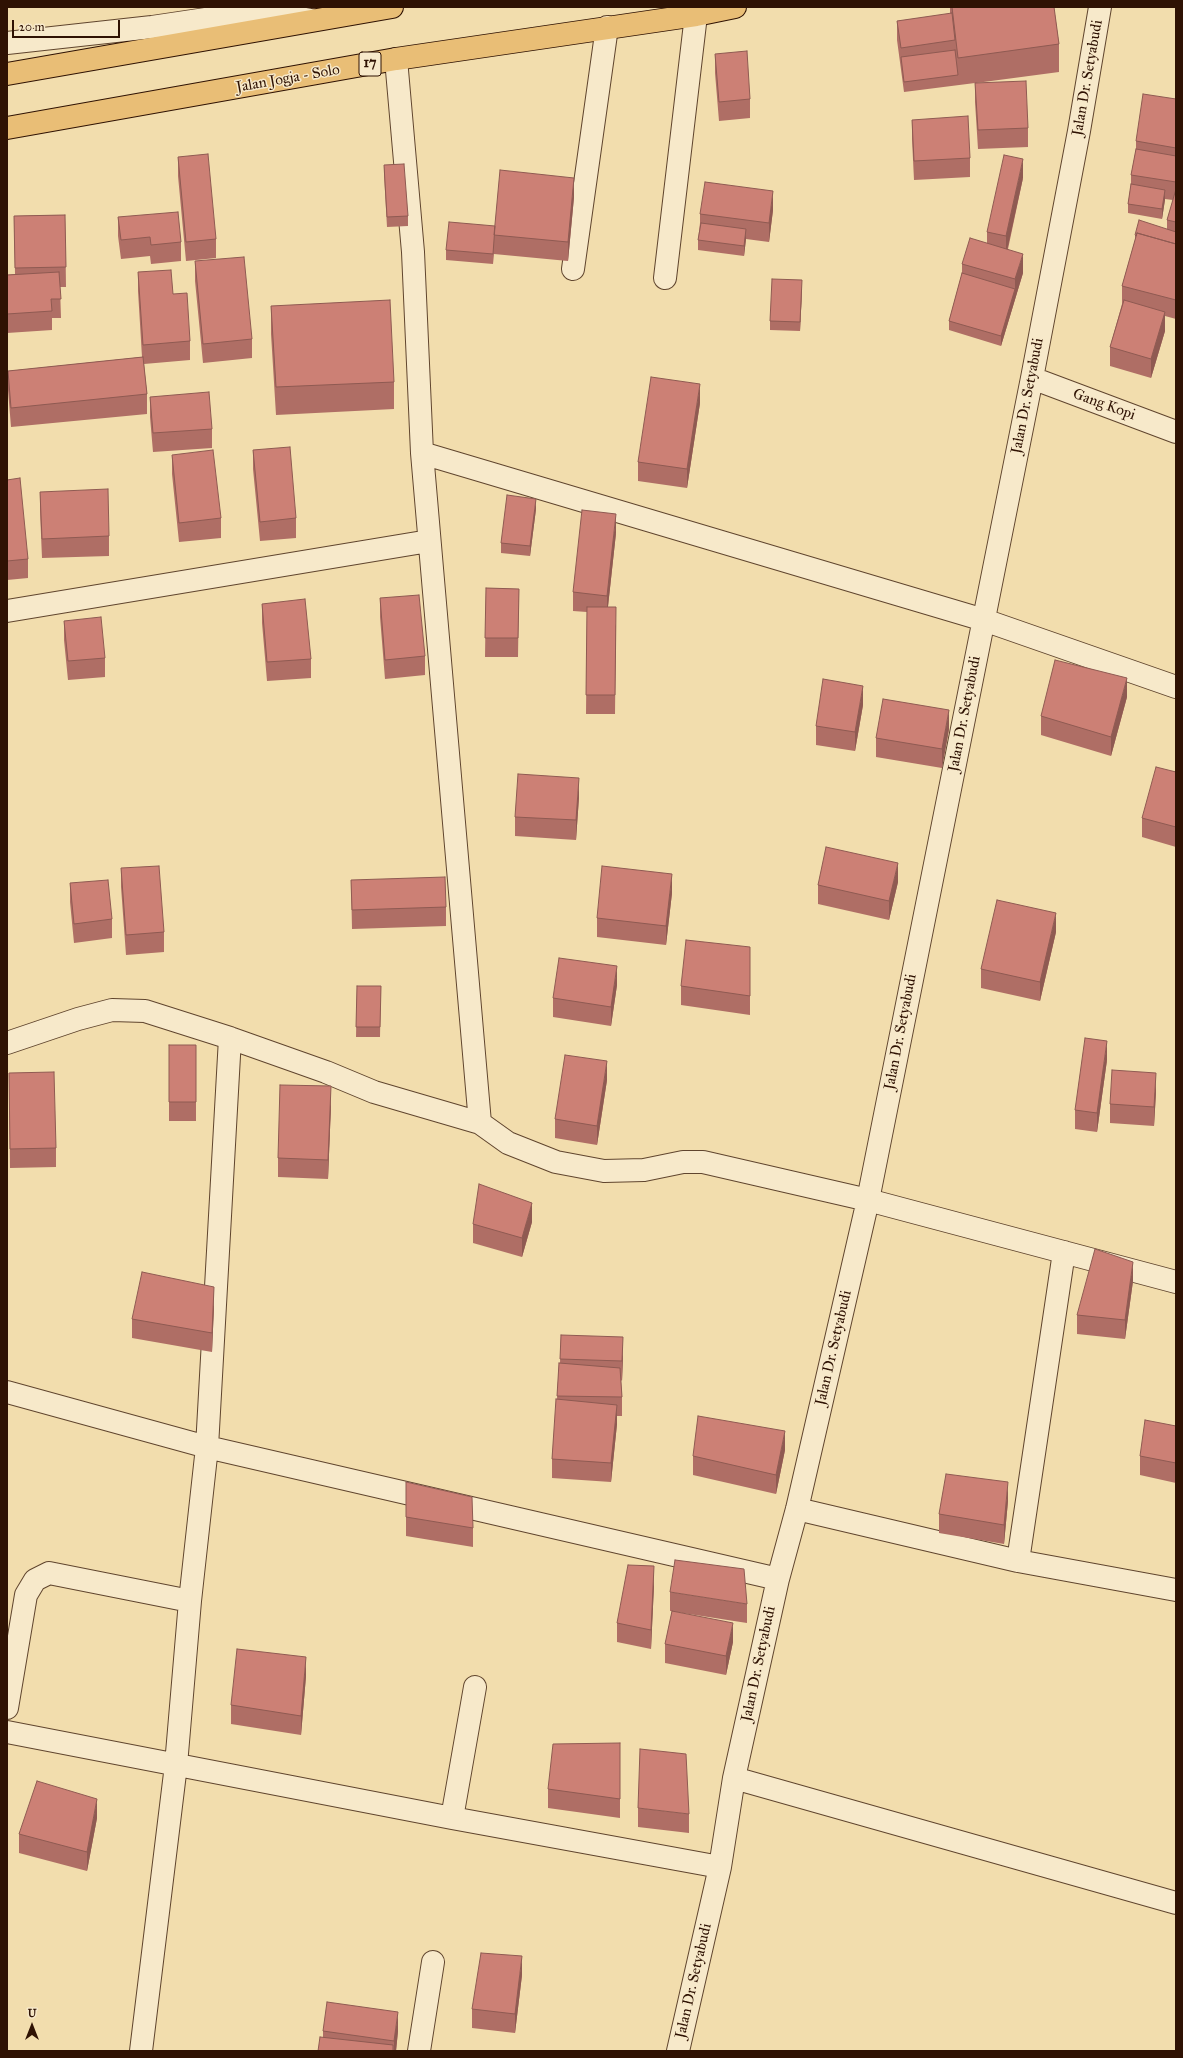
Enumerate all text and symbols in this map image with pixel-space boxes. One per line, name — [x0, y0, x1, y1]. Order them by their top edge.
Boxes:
scale bar — [14, 12, 122, 38]
street label: Jalan Dr. Setyabudi — [1069, 19, 1107, 137]
text: 20 m — [19, 20, 45, 34]
road number: 17 — [359, 52, 381, 76]
street label: Jalan Jogja - Solo — [235, 61, 341, 97]
street label: Jalan Dr. Setyabudi — [1008, 337, 1048, 455]
street label: Gang Kopi — [1070, 385, 1138, 425]
street label: Jalan Dr. Setyabudi — [945, 655, 985, 773]
street label: Jalan Dr. Setyabudi — [881, 973, 921, 1091]
street label: Jalan Dr. Setyabudi — [812, 1289, 856, 1407]
street label: Jalan Dr. Setyabudi — [738, 1605, 780, 1723]
street label: Jalan Dr. Setyabudi — [672, 1922, 716, 2040]
north arrow — [12, 2006, 52, 2046]
text: U — [28, 2007, 36, 2020]

